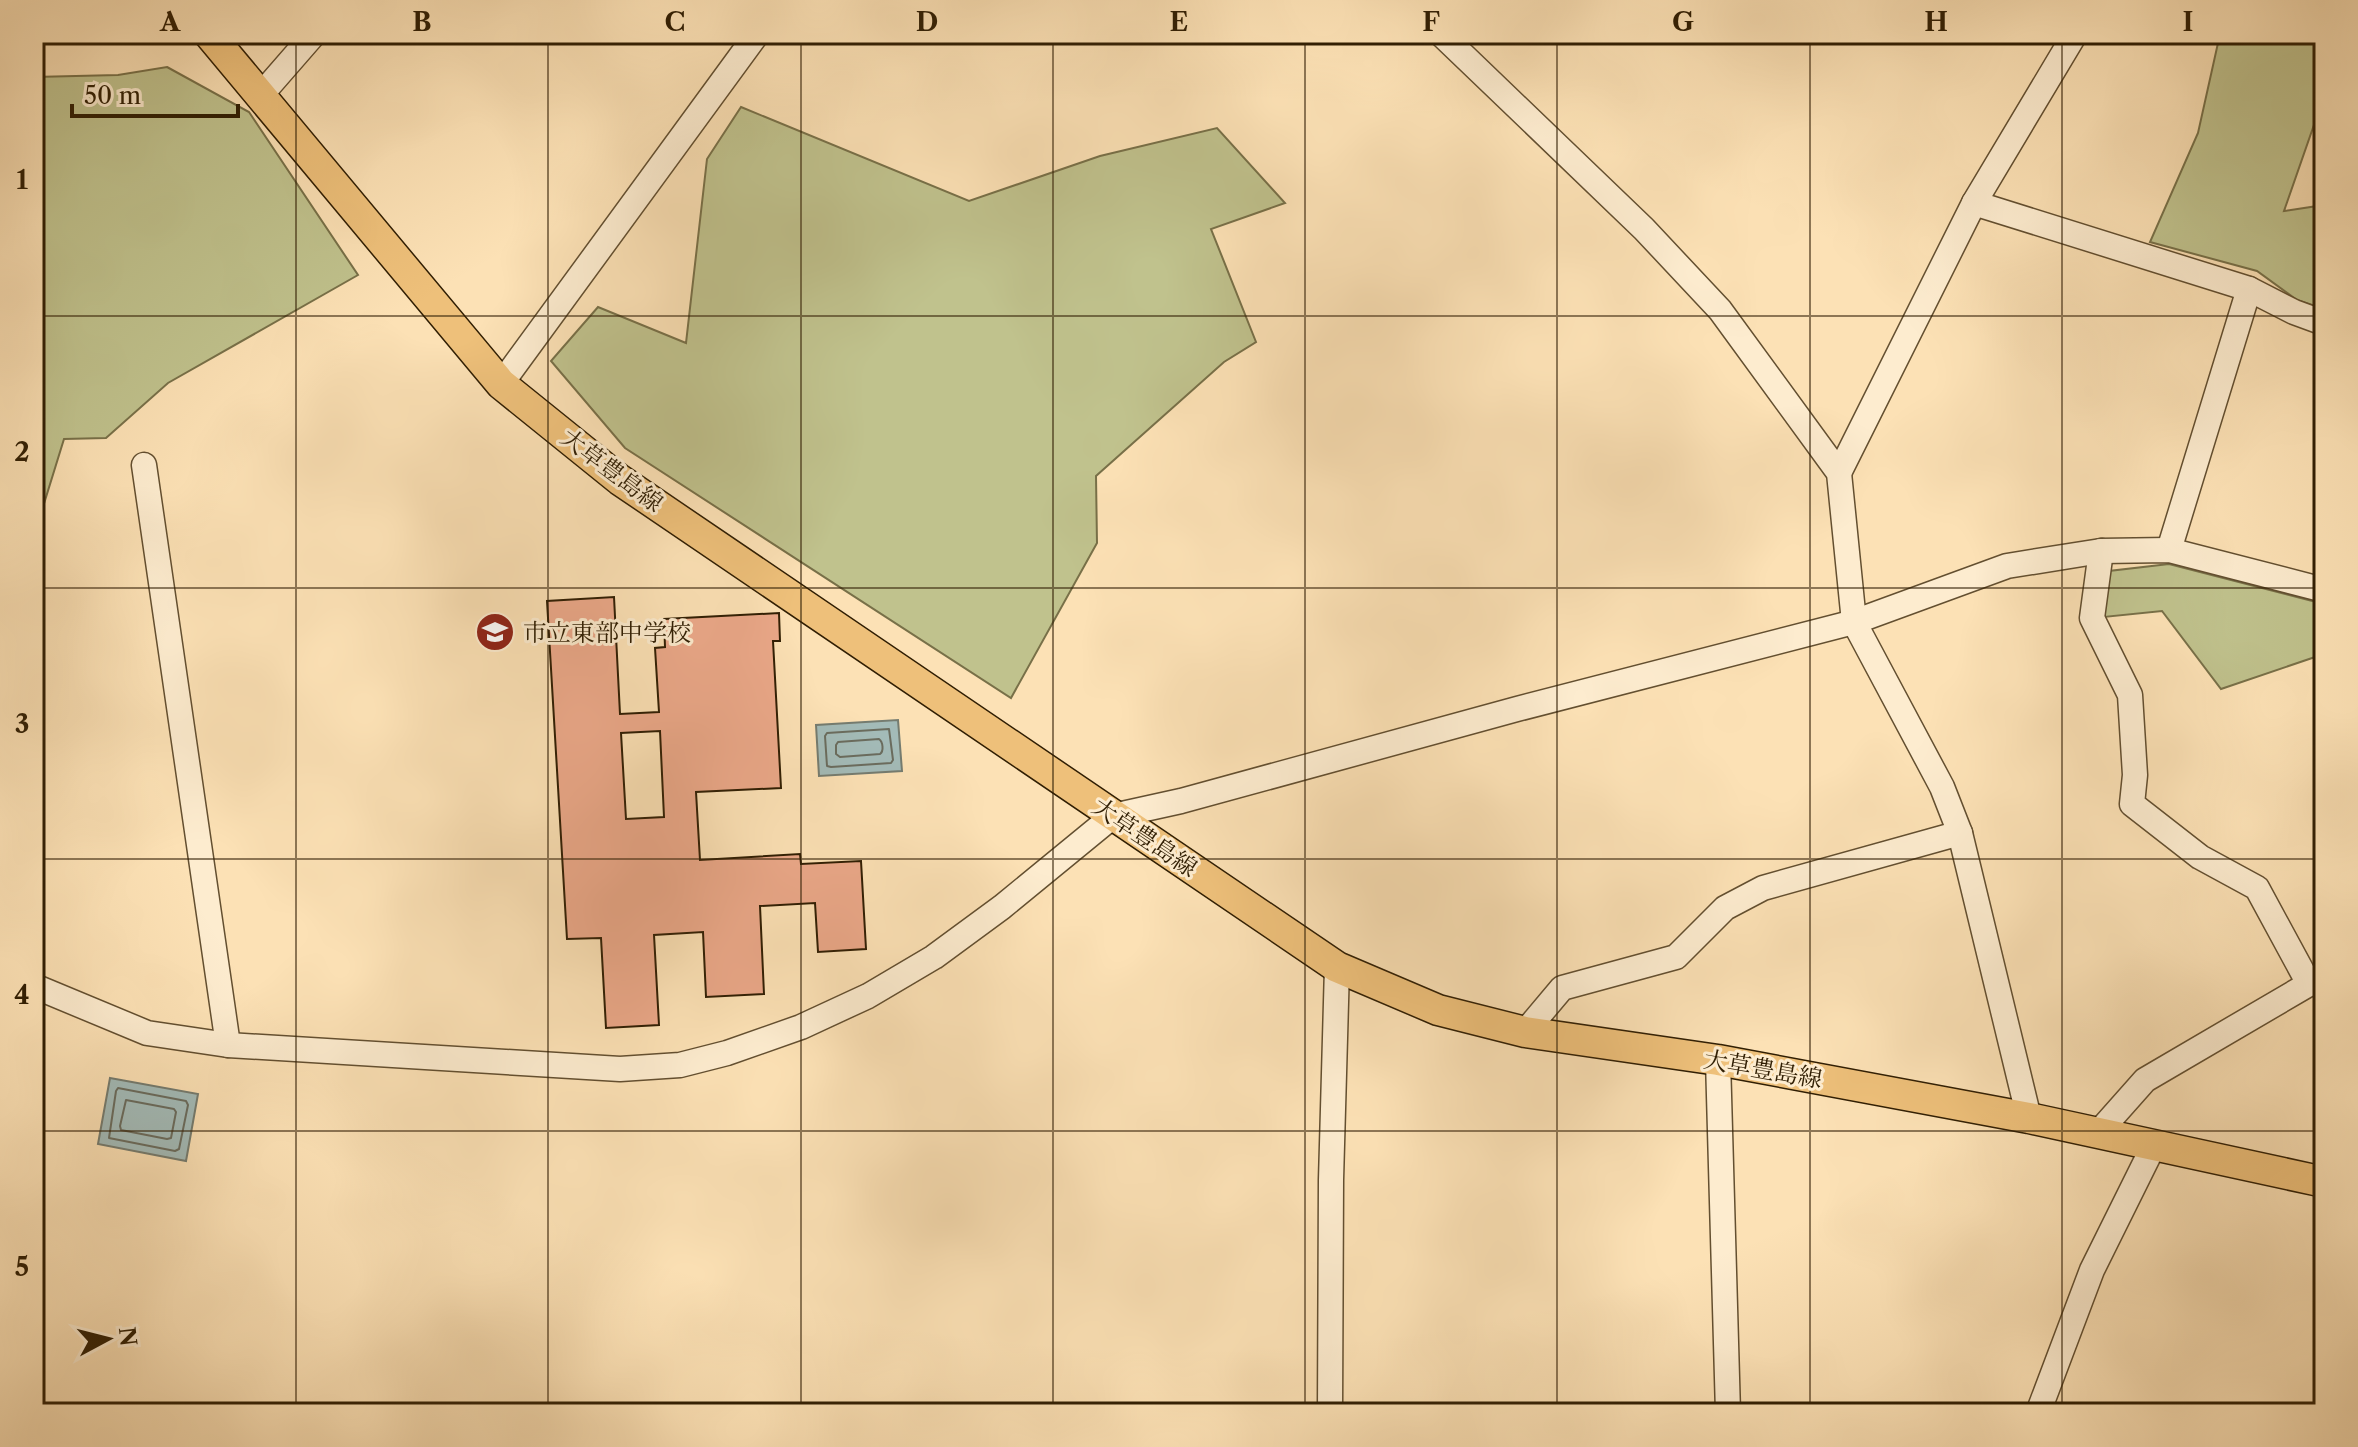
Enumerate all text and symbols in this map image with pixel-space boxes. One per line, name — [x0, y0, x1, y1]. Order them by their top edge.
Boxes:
text: A — [159, 6, 181, 38]
text: B — [412, 6, 432, 38]
text: C — [665, 6, 685, 38]
text: D — [916, 6, 938, 38]
text: E — [1170, 6, 1188, 38]
text: F — [1422, 6, 1440, 38]
text: G — [1672, 6, 1694, 38]
text: H — [1924, 6, 1948, 38]
text: I — [2183, 6, 2193, 38]
scale bar — [72, 68, 238, 118]
text: 50 m — [84, 81, 141, 110]
text: 1 — [16, 164, 28, 196]
street label: 大草豊島線 — [555, 422, 669, 518]
text: 2 — [14, 436, 30, 468]
school or university icon: 市立東部中学校 — [474, 611, 516, 653]
place label: 市立東部中学校 — [523, 618, 691, 647]
text: 3 — [15, 708, 29, 740]
street label: 大草豊島線 — [1087, 791, 1203, 883]
text: 4 — [14, 979, 30, 1011]
street label: 大草豊島線 — [1701, 1044, 1825, 1094]
text: 5 — [15, 1251, 29, 1283]
north arrow — [68, 1299, 148, 1379]
text: N — [113, 1325, 142, 1348]

